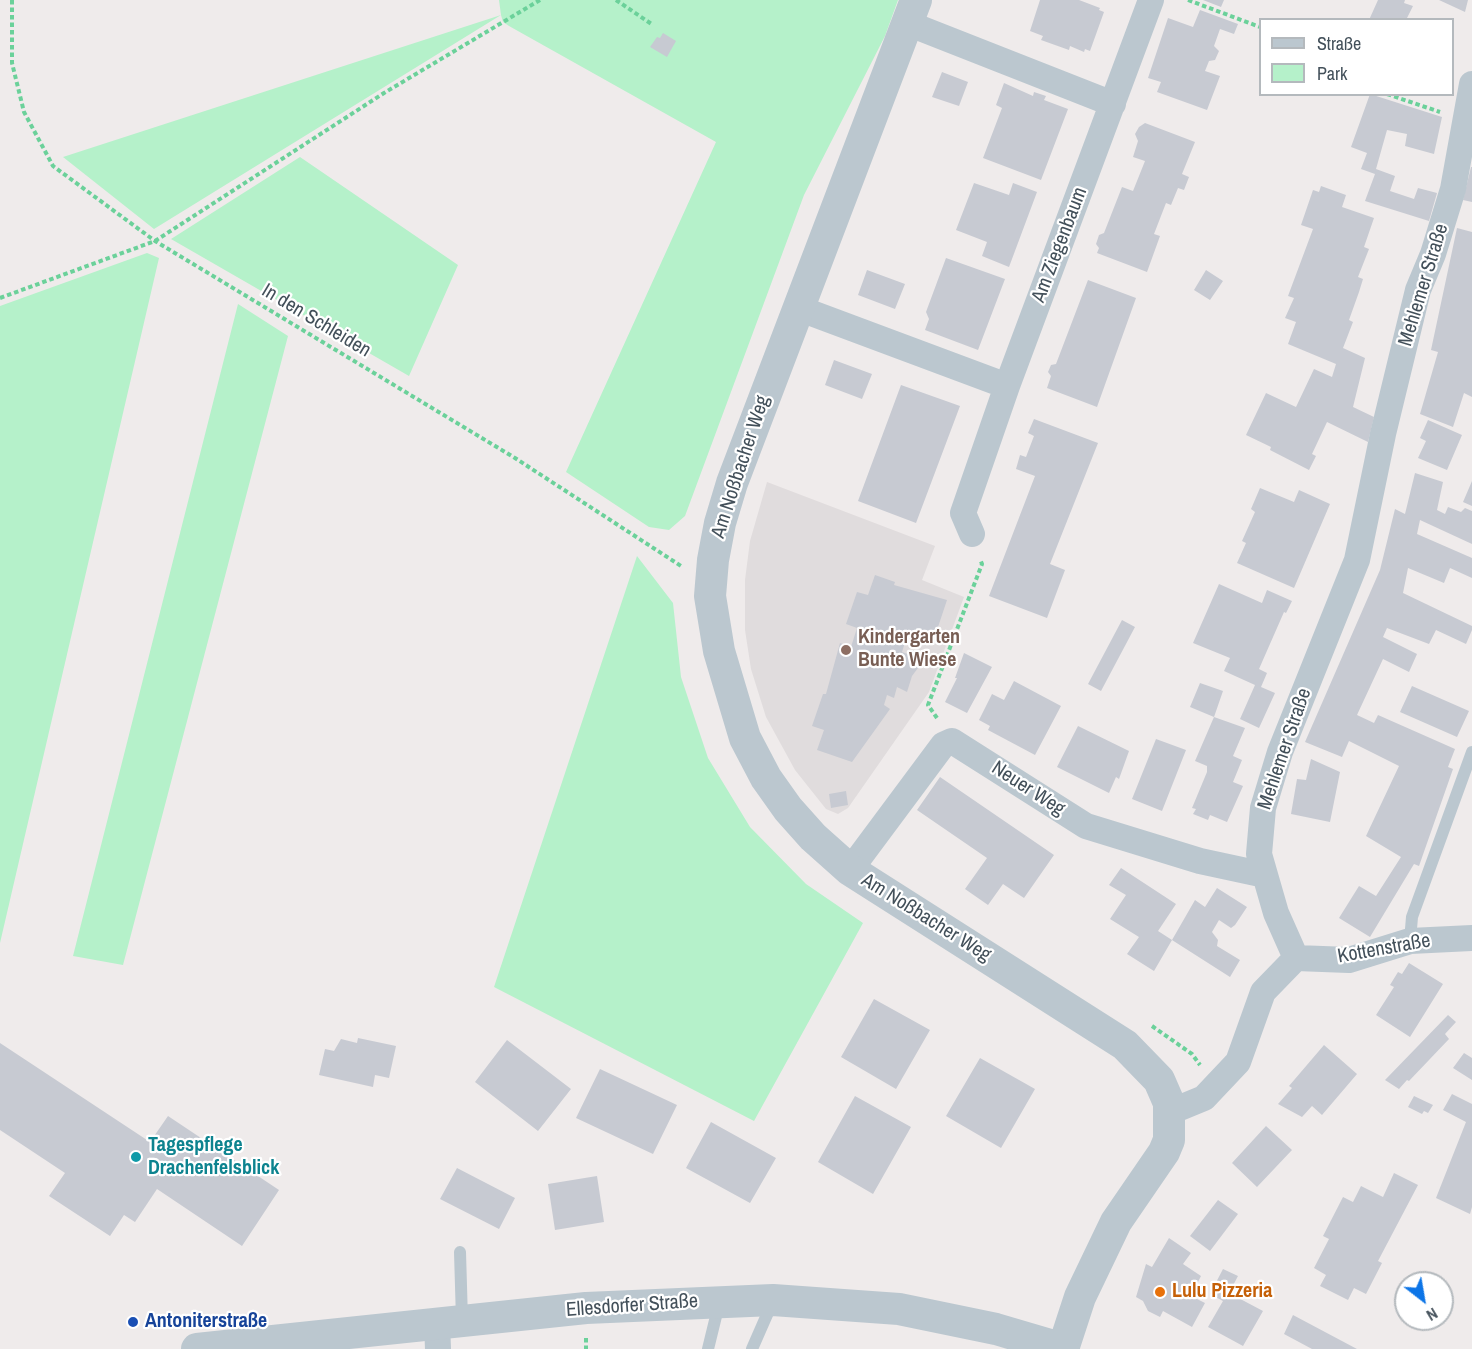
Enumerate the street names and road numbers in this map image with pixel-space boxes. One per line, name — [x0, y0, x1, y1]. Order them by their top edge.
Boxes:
street label: Am Ziegenbaum — [1027, 184, 1093, 306]
street label: Mehlemer Straße — [1394, 221, 1454, 349]
street label: In den Schleiden — [257, 279, 375, 363]
street label: Am Noßbacher Weg — [707, 393, 775, 541]
street label: Mehlemer Straße — [1253, 685, 1317, 813]
street label: Neuer Weg — [987, 756, 1069, 822]
street label: Am Noßbacher Weg — [857, 869, 995, 967]
street label: Kottenstraße — [1336, 929, 1432, 969]
street label: Ellesdorfer Straße — [565, 1289, 699, 1323]

